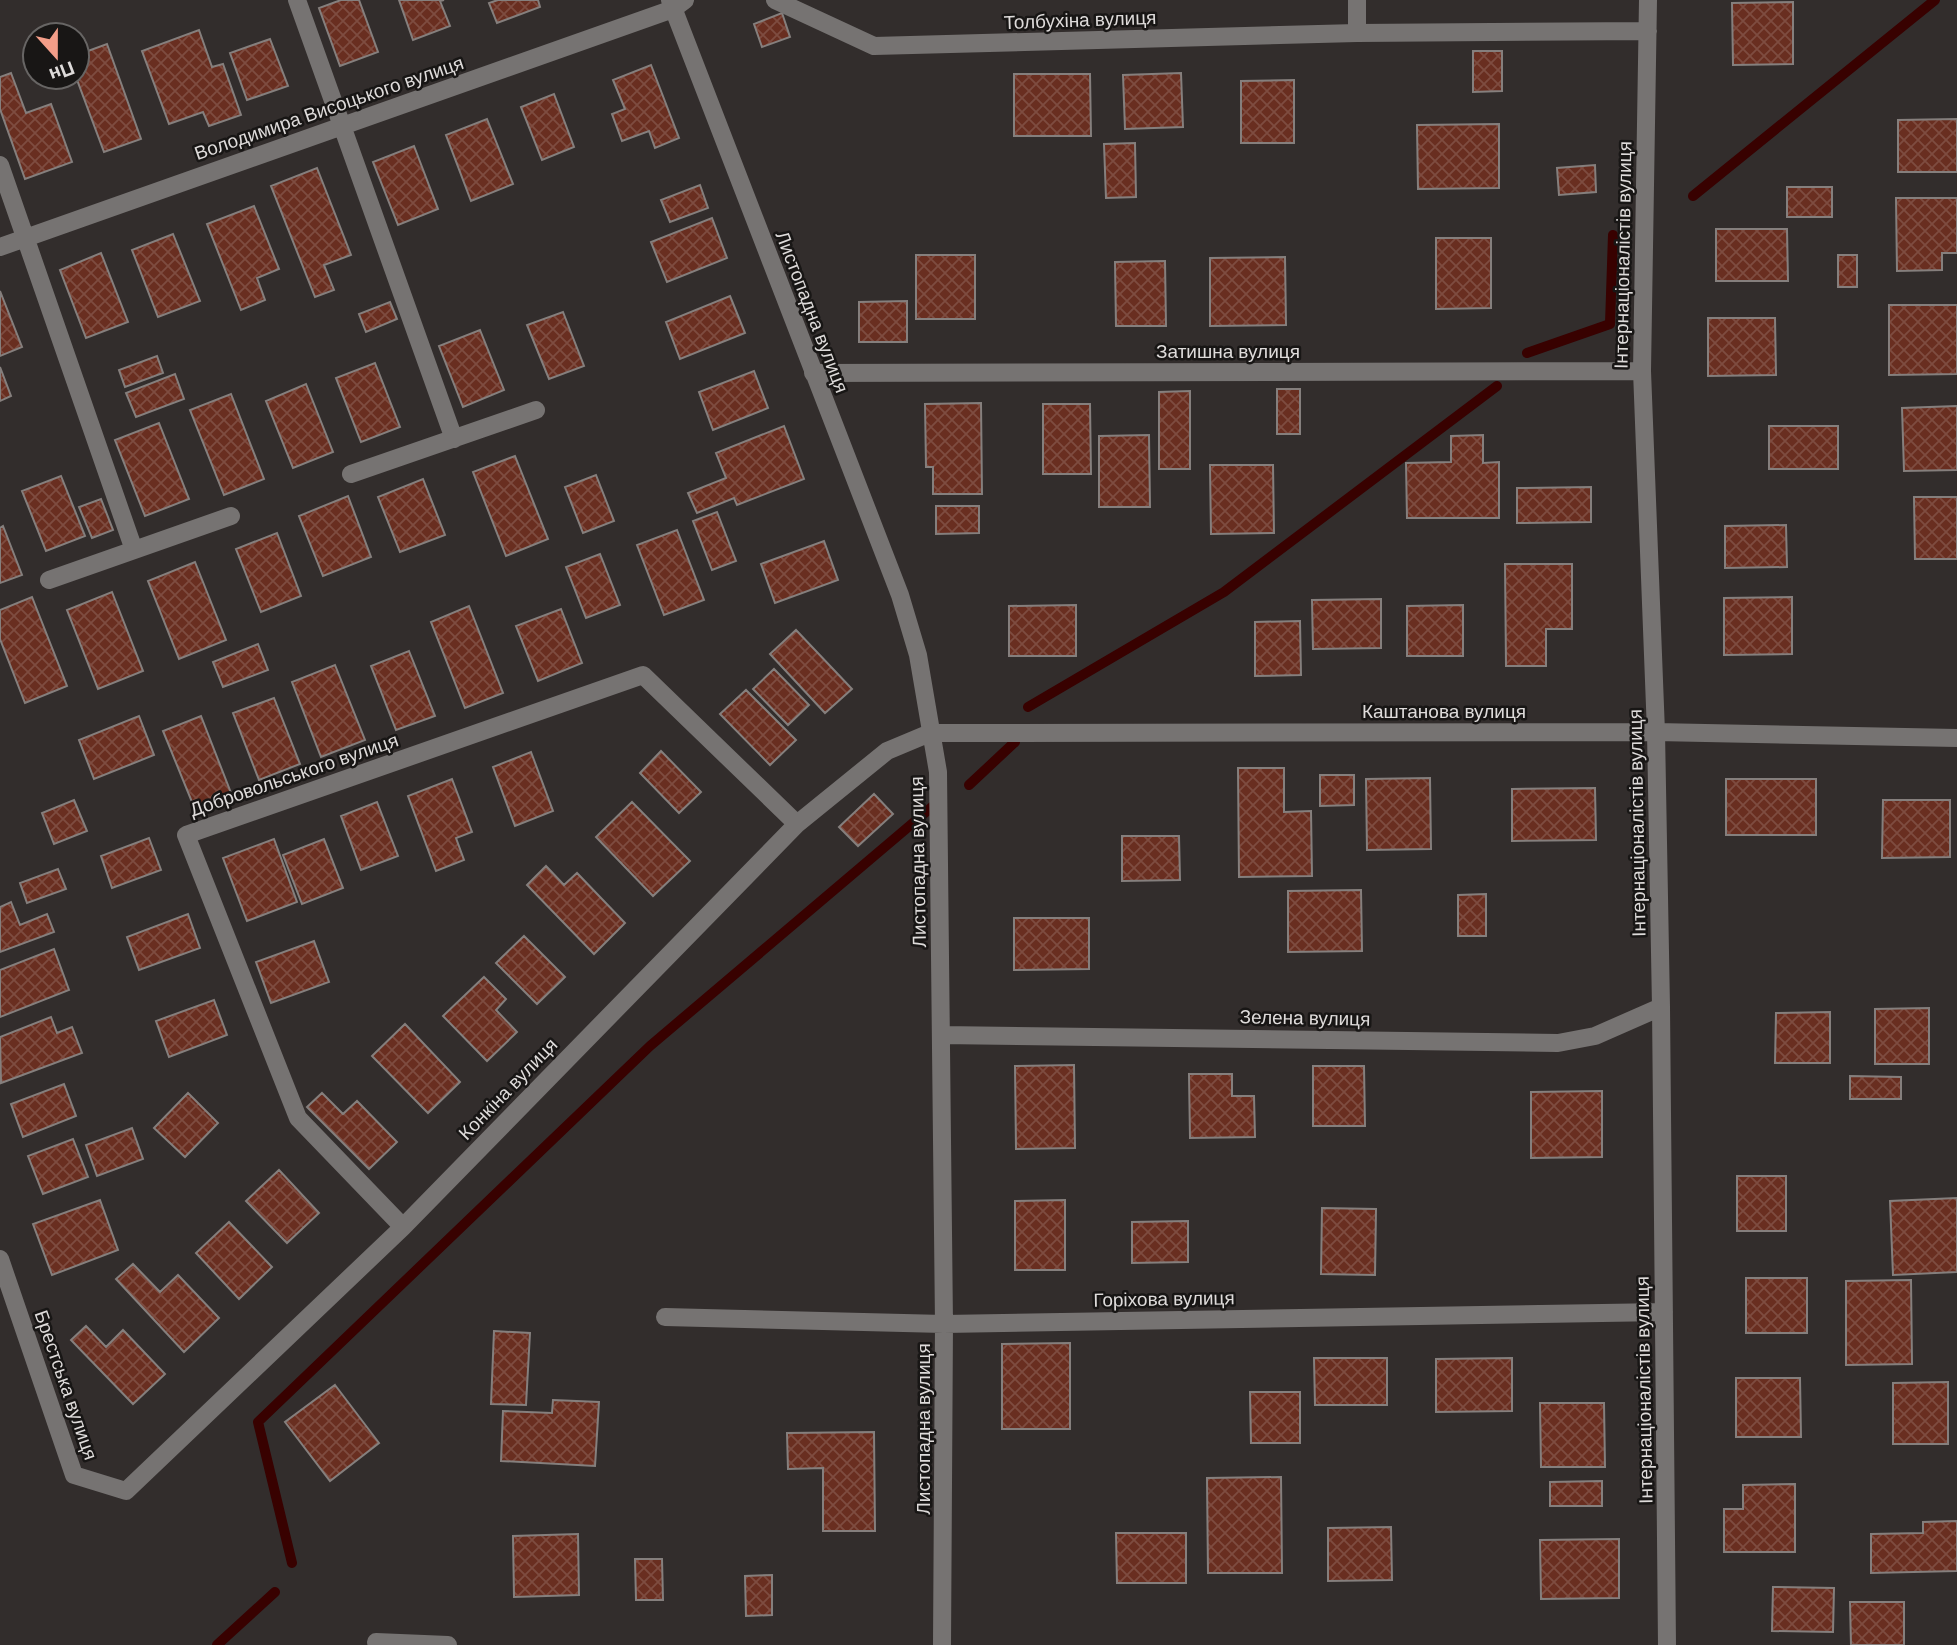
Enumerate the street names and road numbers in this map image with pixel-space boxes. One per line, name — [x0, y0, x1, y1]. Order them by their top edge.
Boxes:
street label: Толбухіна вулиця — [1003, 5, 1157, 35]
street label: Володимира Висоцького вулиця — [191, 50, 467, 166]
street label: Інтернаціоналістів вулиця — [1609, 141, 1637, 369]
street label: Листопадна вулиця — [770, 228, 854, 396]
street label: Затишна вулиця — [1156, 339, 1300, 364]
street label: Каштанова вулиця — [1362, 699, 1526, 724]
street label: Інтернаціоналістів вулиця — [1623, 709, 1651, 937]
street label: Добровольського вулиця — [186, 728, 402, 822]
street label: Листопадна вулиця — [904, 776, 932, 948]
street label: Зелена вулиця — [1239, 1004, 1371, 1032]
street label: Конкіна вулиця — [453, 1033, 563, 1145]
street label: Інтернаціоналістів вулиця — [1630, 1276, 1658, 1504]
street label: Горіхова вулиця — [1093, 1285, 1235, 1313]
street label: Брестська вулиця — [29, 1307, 103, 1463]
street label: Листопадна вулиця — [911, 1343, 936, 1515]

